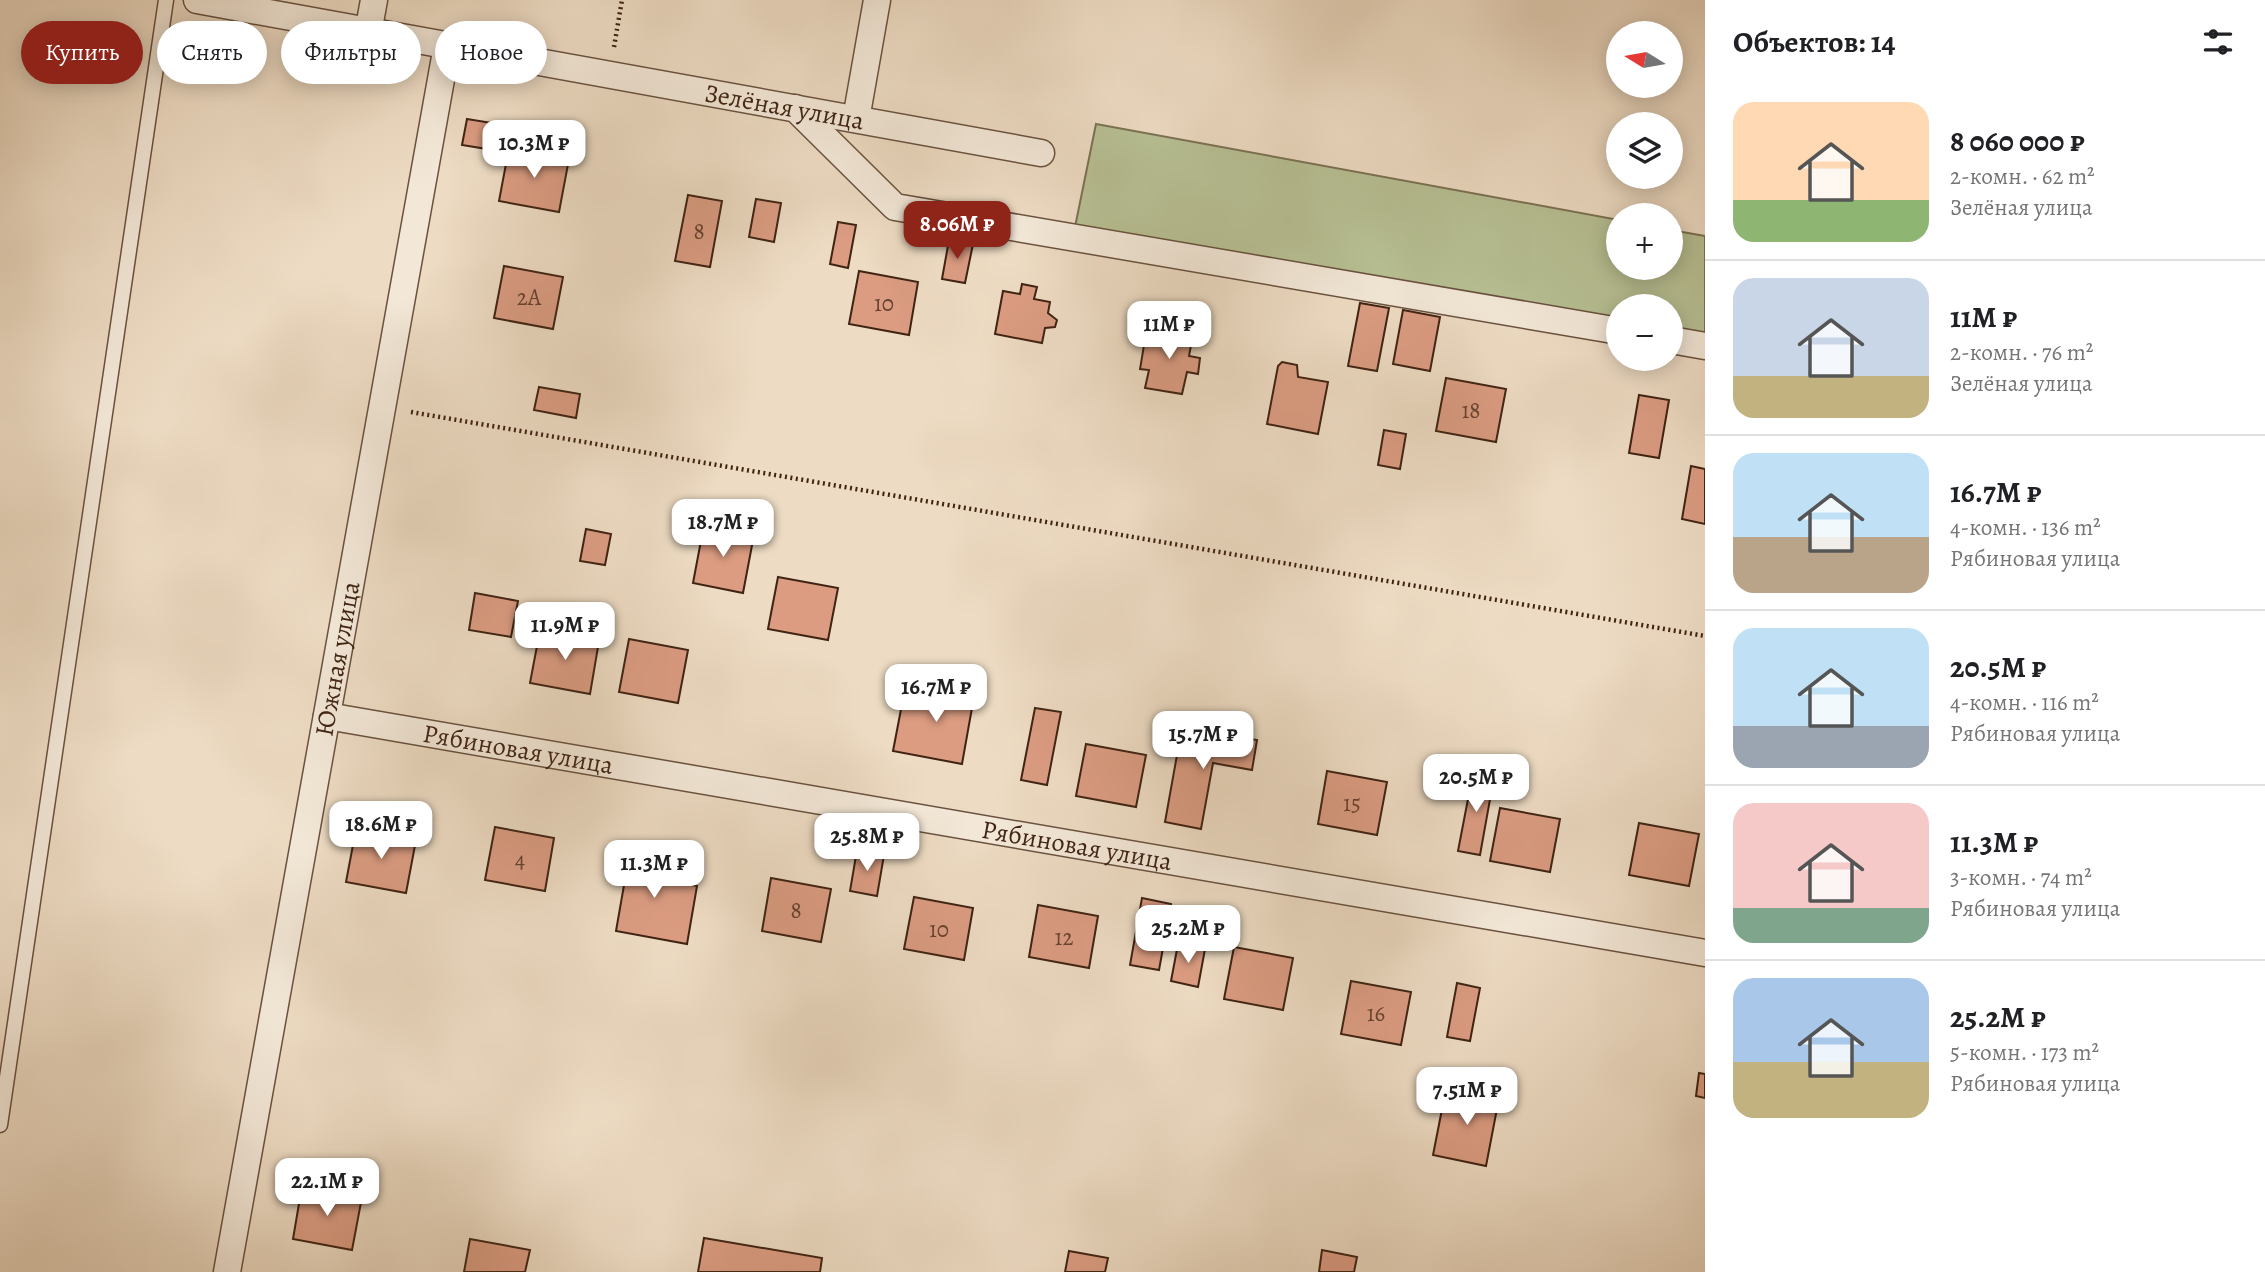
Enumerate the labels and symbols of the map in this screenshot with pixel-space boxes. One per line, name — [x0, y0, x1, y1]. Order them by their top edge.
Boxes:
north arrow — [1606, 21, 1684, 98]
street label: Зелёная улица — [702, 75, 867, 139]
pin: 10.3M ₽ — [469, 120, 599, 180]
pin: 8.06M ₽ — [892, 202, 1022, 261]
house number: 8 — [693, 216, 705, 247]
house number: 2А — [517, 282, 542, 313]
house number: 10 — [874, 288, 894, 319]
pin: 11M ₽ — [1120, 302, 1218, 361]
house number: 18 — [1461, 395, 1481, 426]
pin: 18.7M ₽ — [658, 500, 788, 559]
street label: Южная улица — [306, 579, 369, 739]
pin: 11.9M ₽ — [500, 602, 630, 662]
pin: 16.7M ₽ — [871, 664, 1001, 724]
pin: 15.7M ₽ — [1138, 712, 1268, 771]
street label: Рябиновая улица — [420, 716, 616, 783]
pin: 20.5M ₽ — [1411, 754, 1541, 814]
house number: 15 — [1343, 788, 1361, 819]
pin: 18.6M ₽ — [316, 802, 446, 861]
street label: Рябиновая улица — [979, 812, 1175, 879]
pin: 25.8M ₽ — [802, 814, 932, 873]
pin: 11.3M ₽ — [589, 841, 719, 900]
house number: 4 — [515, 844, 525, 875]
house number: 8 — [790, 895, 802, 926]
pin: 25.2M ₽ — [1123, 906, 1253, 965]
house number: 10 — [929, 914, 949, 945]
house number: 12 — [1055, 922, 1073, 953]
house number: 16 — [1367, 998, 1385, 1029]
pin: 7.51M ₽ — [1402, 1068, 1532, 1127]
pin: 22.1M ₽ — [262, 1158, 392, 1218]

